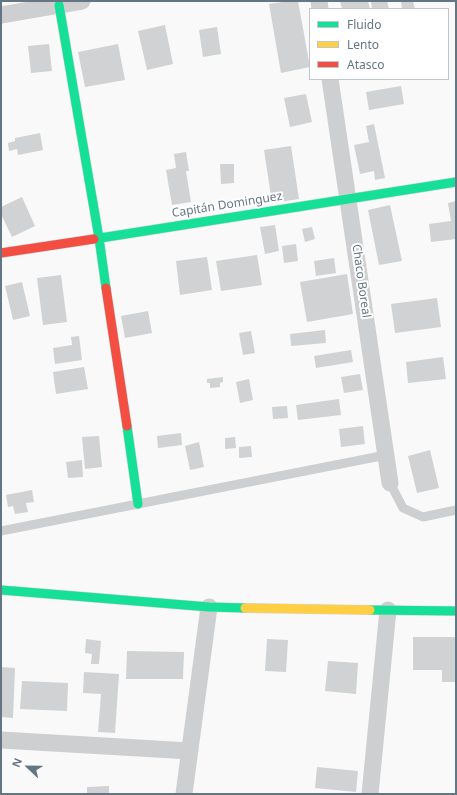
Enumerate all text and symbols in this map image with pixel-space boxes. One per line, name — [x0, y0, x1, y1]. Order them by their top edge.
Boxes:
legend — [309, 8, 449, 80]
text: Fluido — [347, 16, 381, 33]
text: Lento — [347, 36, 379, 53]
text: Atasco — [347, 56, 385, 73]
street label: Capitán Dominguez — [171, 189, 283, 221]
street label: Chaco Boreal — [349, 243, 373, 319]
north arrow — [8, 747, 48, 787]
text: N — [8, 755, 25, 769]

